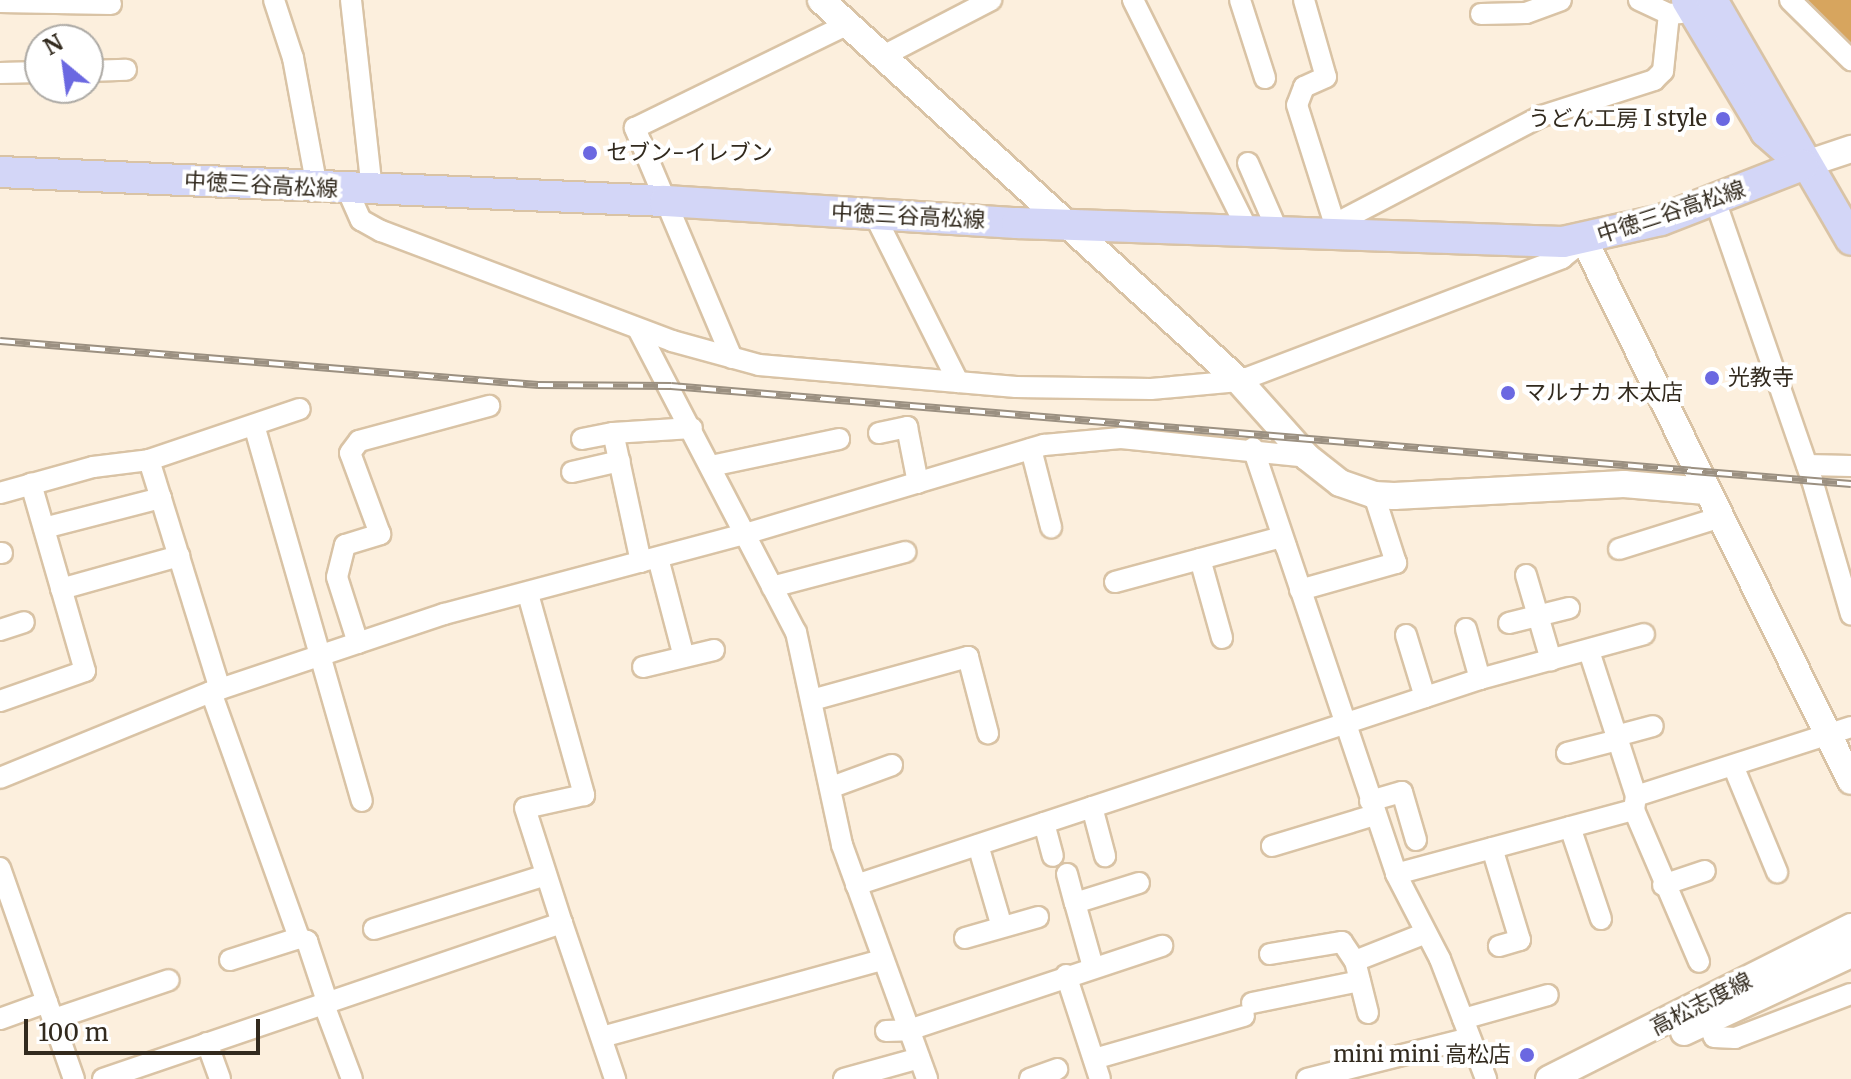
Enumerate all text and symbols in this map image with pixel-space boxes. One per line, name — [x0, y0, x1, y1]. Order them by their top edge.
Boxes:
north arrow — [24, 24, 104, 104]
text: N — [39, 28, 68, 61]
place label: うどん工房 I style — [1528, 106, 1707, 132]
marker: うどん工房 I style — [1714, 110, 1732, 128]
place label: セブン-イレブン — [606, 140, 773, 166]
marker: セブン-イレブン — [581, 144, 599, 162]
street label: 中徳三谷高松線 — [183, 168, 339, 202]
street label: 中徳三谷高松線 — [1594, 176, 1748, 248]
street label: 中徳三谷高松線 — [830, 199, 986, 233]
place label: 光教寺 — [1728, 365, 1794, 391]
marker: 光教寺 — [1703, 369, 1721, 387]
place label: マルナカ 木太店 — [1524, 380, 1683, 406]
marker: マルナカ 木太店 — [1499, 384, 1517, 402]
street label: 高松志度線 — [1646, 967, 1756, 1041]
scale bar — [28, 1003, 264, 1053]
text: 100 m — [38, 1017, 108, 1048]
place label: mini mini 高松店 — [1333, 1042, 1511, 1068]
marker: mini mini 高松店 — [1518, 1046, 1536, 1064]

